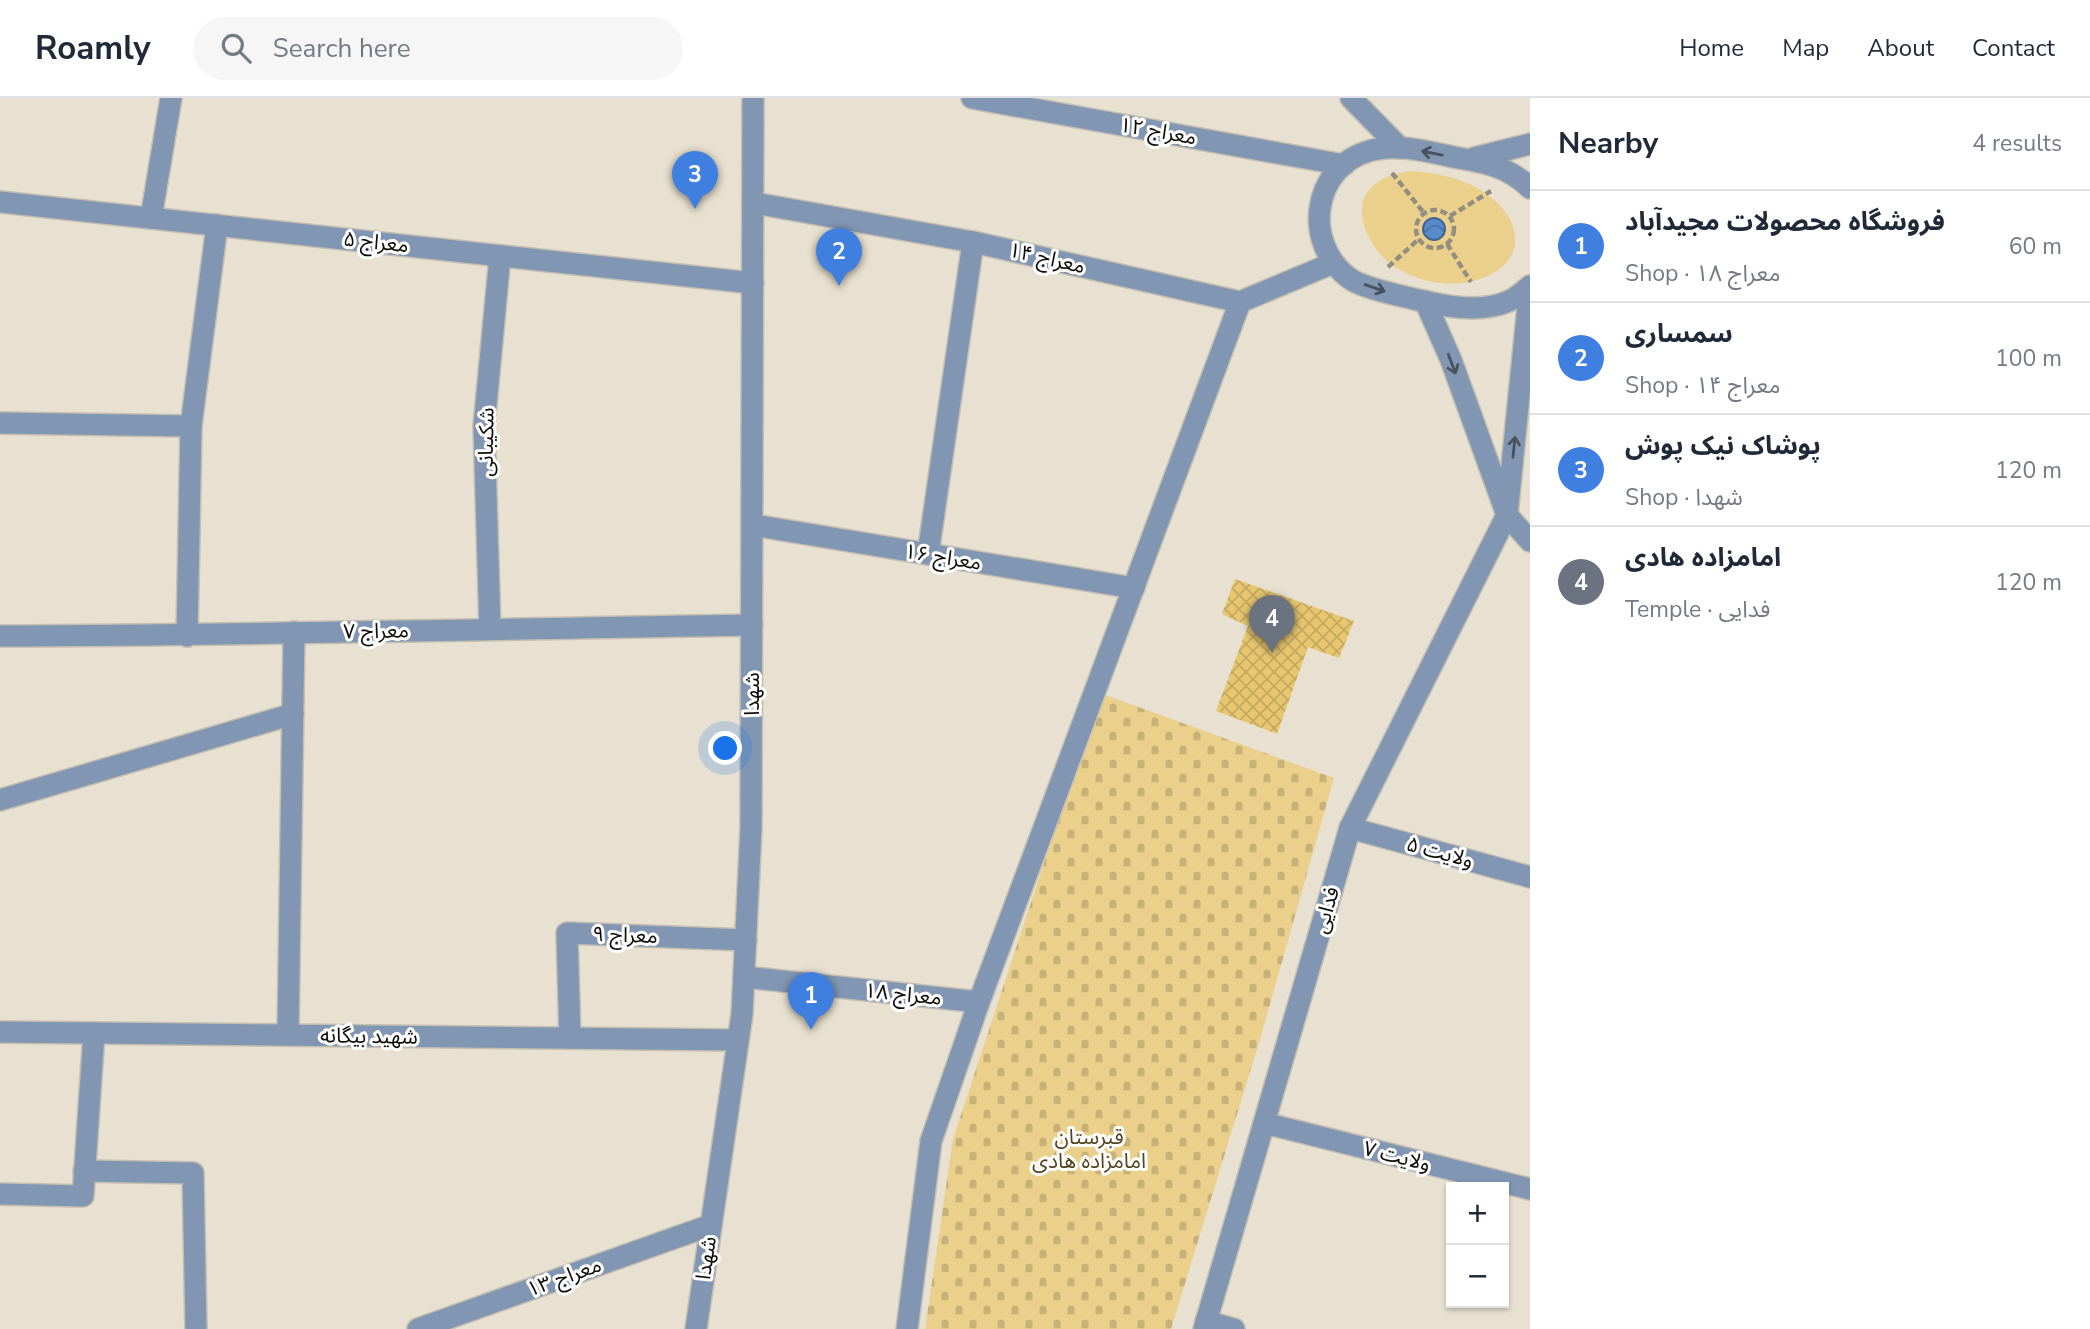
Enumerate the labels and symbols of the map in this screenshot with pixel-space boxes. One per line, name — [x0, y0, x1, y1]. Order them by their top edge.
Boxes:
street label: معراج ۱۲ — [1117, 110, 1199, 153]
one-way arrow — [1421, 145, 1444, 159]
pin: 3 — [672, 151, 718, 209]
street label: معراج ۵ — [342, 225, 410, 260]
pin: 2 — [816, 228, 862, 286]
street label: معراج ۱۴ — [1006, 236, 1088, 281]
one-way arrow — [1364, 283, 1386, 295]
one-way arrow — [1447, 353, 1460, 374]
street label: شکیبانی — [471, 407, 501, 477]
one-way arrow — [1508, 436, 1521, 459]
street label: معراج ۱۶ — [902, 537, 984, 578]
pin: 4 — [1249, 595, 1295, 653]
street label: معراج ۷ — [343, 616, 409, 647]
street label: شهدا — [738, 672, 766, 716]
your location — [708, 731, 742, 765]
street label: ولایت ۵ — [1403, 830, 1477, 874]
street label: فدایی — [1306, 883, 1346, 937]
street label: معراج ۹ — [592, 920, 658, 951]
pin: 1 — [788, 972, 834, 1030]
street label: معراج ۱۸ — [863, 976, 943, 1013]
street label: شهید بیگانه — [320, 1021, 418, 1051]
park label: قبرستان امامزاده هادی — [1032, 1123, 1146, 1175]
street label: ولایت ۷ — [1360, 1134, 1434, 1178]
street label: شهدا — [689, 1235, 723, 1281]
street label: معراج ۱۳ — [523, 1251, 606, 1304]

